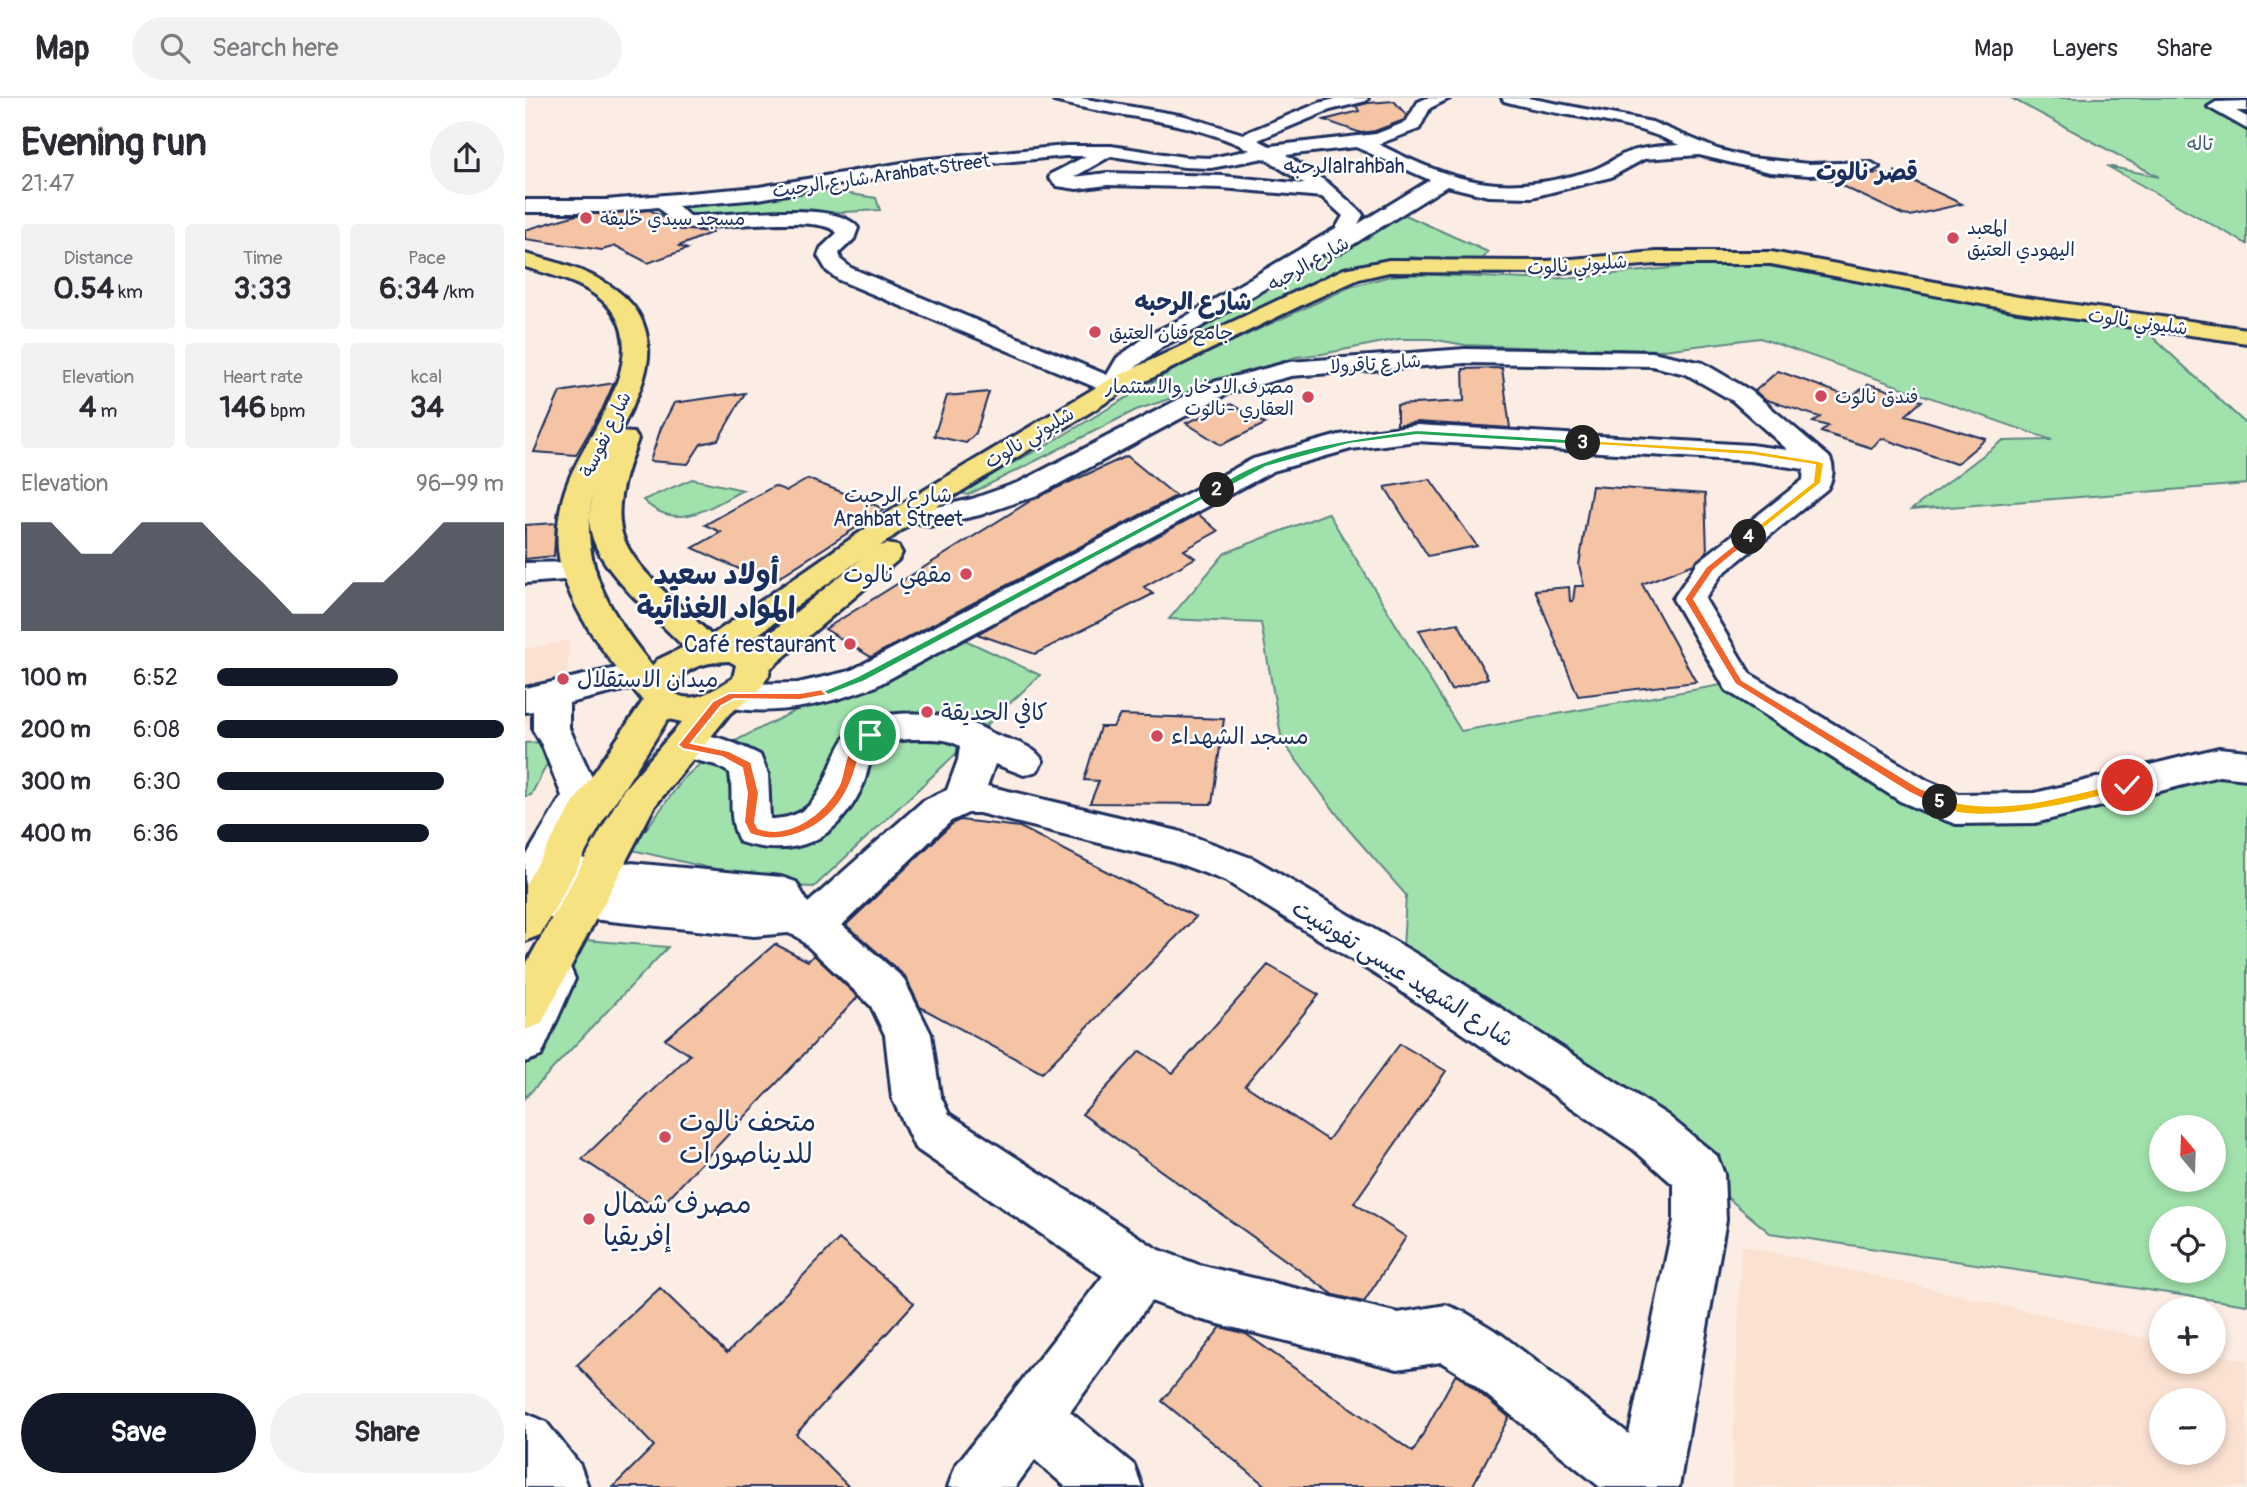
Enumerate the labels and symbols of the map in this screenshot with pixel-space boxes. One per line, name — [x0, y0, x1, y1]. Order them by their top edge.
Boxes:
park label: تاله — [2187, 132, 2214, 156]
street label: شارع الرحبت Arahbat Street — [771, 149, 992, 204]
district label: الرحبهalrahbah — [1283, 153, 1405, 180]
district label: قصر نالوت — [1816, 158, 1918, 188]
place label: مسجد سيدي خليفة — [600, 207, 745, 233]
marker: مسجد سيدي خليفة — [578, 210, 594, 226]
place label: المعبد اليهودي العتيق — [1967, 216, 2075, 264]
marker: المعبد اليهودي العتيق — [1945, 230, 1961, 246]
street label: شارع الرحبه — [1264, 231, 1354, 298]
street label: شليوني نالوت — [1526, 250, 1628, 284]
district label: شارع الرحبه — [1135, 288, 1251, 319]
street label: شليوني نالوت — [2086, 303, 2189, 345]
place label: جامع قنان العتيق — [1109, 321, 1233, 346]
marker: جامع قنان العتيق — [1087, 324, 1103, 340]
street label: شارع تاقرولا — [1328, 349, 1422, 380]
place label: مصرف الادخار والاستثمار العقاري -نالوت — [1104, 375, 1294, 423]
place label: فندق نالوت — [1835, 385, 1918, 409]
street label: شارع نفوسة — [575, 388, 638, 482]
marker: فندق نالوت — [1813, 388, 1829, 404]
marker: مصرف الادخار والاستثمار العقاري -نالوت — [1300, 389, 1316, 405]
street label: شليوني نالوت — [980, 402, 1081, 477]
pin: 3 — [1565, 426, 1601, 460]
pin: 2 — [1199, 472, 1235, 508]
district label: شارع الرحبت Arahbat Street — [833, 482, 964, 533]
pin: 4 — [1731, 520, 1767, 555]
district label: أولاد سعيد المواد الغذائية — [636, 555, 796, 627]
place label: مقهي نالوت — [843, 560, 952, 595]
marker: مقهي نالوت — [958, 566, 974, 582]
place label: Café restaurant — [684, 630, 837, 659]
marker: Café restaurant — [842, 636, 858, 652]
place label: ميدان الاستقلال — [577, 665, 718, 694]
marker: ميدان الاستقلال — [555, 671, 571, 687]
place label: كافي الحديقة — [941, 698, 1048, 729]
marker: كافي الحديقة — [919, 704, 935, 720]
pin — [840, 705, 900, 765]
place label: مسجد الشهداء — [1171, 722, 1309, 751]
marker: مسجد الشهداء — [1149, 728, 1165, 744]
pin — [2097, 755, 2157, 815]
pin: 5 — [1923, 784, 1957, 820]
street label: شارع الشهيد عيسى تفوشيت — [1286, 893, 1519, 1054]
place label: متحف نالوت للديناصورات — [679, 1105, 816, 1172]
north arrow — [2149, 1115, 2226, 1192]
marker: متحف نالوت للديناصورات — [657, 1129, 673, 1145]
place label: مصرف شمال إفريقيا — [603, 1187, 751, 1254]
marker: مصرف شمال إفريقيا — [581, 1211, 597, 1227]

